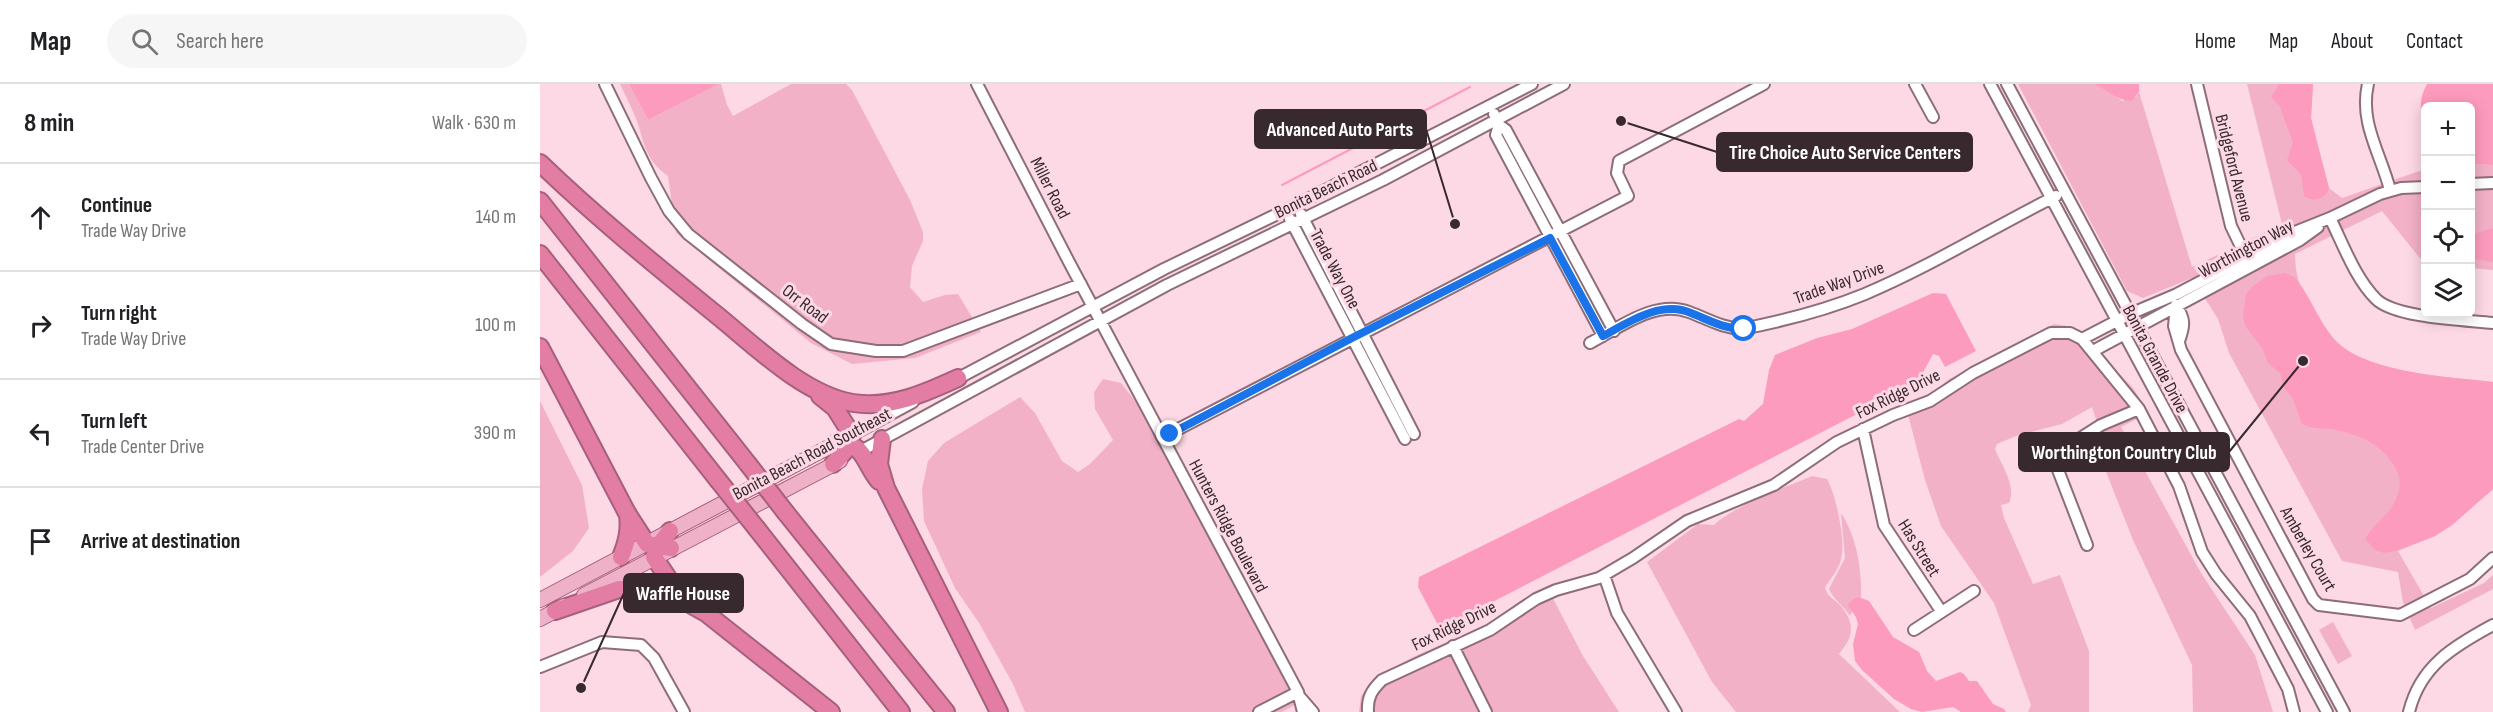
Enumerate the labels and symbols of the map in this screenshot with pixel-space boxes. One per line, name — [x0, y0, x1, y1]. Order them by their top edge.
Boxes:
callout: Advanced Auto Parts — [1255, 110, 1426, 148]
street label: Bridgeford Avenue — [2211, 112, 2257, 224]
text: Advanced Auto Parts — [1266, 118, 1413, 142]
callout: Tire Choice Auto Service Centers — [1717, 133, 1972, 171]
text: Tire Choice Auto Service Centers — [1729, 141, 1961, 165]
street label: Miller Road — [1026, 154, 1074, 222]
street label: Bonita Beach Road — [1271, 155, 1381, 223]
street label: Worthington Way — [2195, 215, 2297, 283]
street label: Trade Way One — [1305, 226, 1365, 312]
street label: Trade Way Drive — [1791, 257, 1887, 309]
street label: Orr Road — [778, 280, 832, 328]
street label: Bonita Grande Drive — [2118, 301, 2192, 417]
route start — [1730, 315, 1756, 341]
street label: Fox Ridge Drive — [1852, 365, 1944, 423]
street label: Bonita Beach Road Southeast — [729, 403, 895, 505]
route end — [1156, 420, 1182, 446]
callout: Worthington Country Club — [2019, 433, 2229, 471]
text: Worthington Country Club — [2031, 441, 2217, 465]
street label: Hunters Ridge Boulevard — [1184, 456, 1272, 596]
street label: Amberley Court — [2275, 502, 2341, 595]
street label: Has Street — [1893, 516, 1945, 581]
callout: Waffle House — [624, 574, 743, 612]
text: Waffle House — [636, 582, 730, 606]
street label: Fox Ridge Drive — [1408, 597, 1500, 655]

